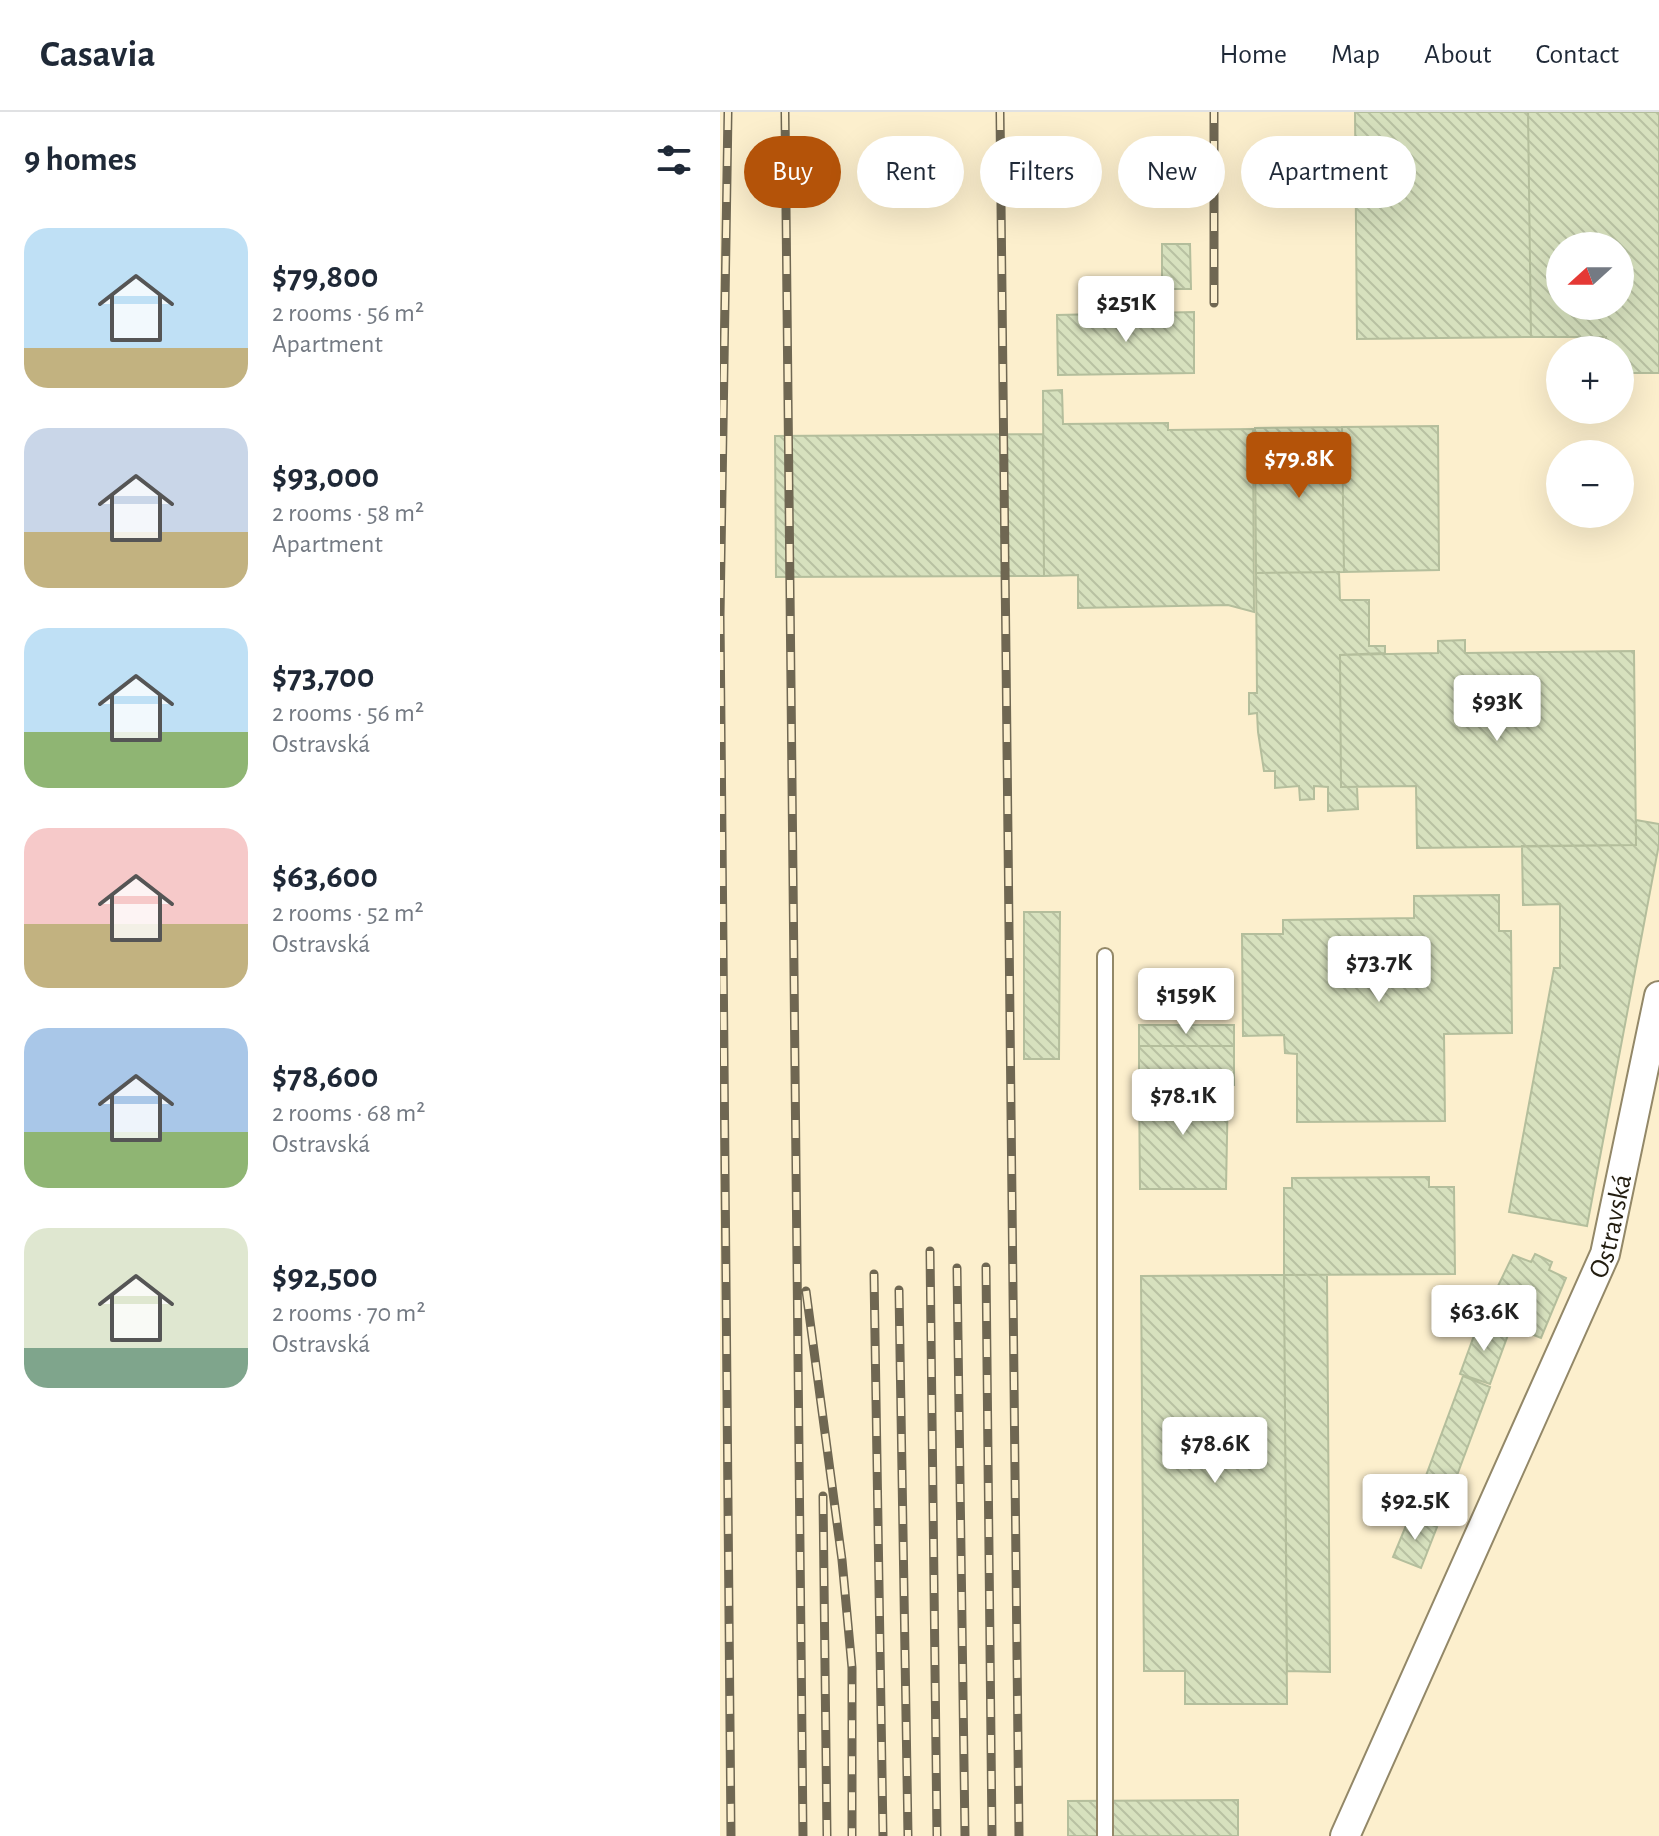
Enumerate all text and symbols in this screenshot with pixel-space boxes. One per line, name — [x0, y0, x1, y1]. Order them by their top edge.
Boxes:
text: Casavia — [40, 36, 156, 74]
text: Home — [1220, 41, 1287, 69]
text: Map — [1331, 41, 1380, 69]
text: About — [1424, 41, 1492, 69]
text: Contact — [1536, 41, 1619, 69]
chip: Buy — [744, 136, 841, 208]
chip: Rent — [857, 136, 964, 208]
chip: Filters — [980, 136, 1102, 208]
chip: New — [1118, 136, 1225, 208]
chip: Apartment — [1241, 136, 1416, 208]
icon: filters — [652, 138, 696, 182]
text: 9 homes — [24, 143, 137, 177]
north arrow — [1546, 232, 1634, 320]
map controls — [1546, 232, 1634, 528]
icon: home — [88, 260, 184, 356]
text: $79,800 — [272, 260, 378, 294]
pin: $251K — [1070, 276, 1182, 344]
text: $251K — [1096, 289, 1156, 315]
text: 2 rooms · 56 m² — [272, 300, 424, 326]
text: Apartment — [272, 331, 383, 357]
button: + — [1546, 336, 1634, 424]
pin: $79.8K — [1234, 432, 1364, 500]
button: − — [1546, 440, 1634, 528]
text: $79.8K — [1264, 445, 1334, 471]
icon: home — [88, 460, 184, 556]
text: $93,000 — [272, 460, 379, 494]
text: 2 rooms · 58 m² — [272, 500, 424, 526]
text: Apartment — [272, 531, 383, 557]
icon: home — [88, 660, 184, 756]
text: $73,700 — [272, 660, 375, 694]
pin: $93K — [1450, 675, 1544, 743]
text: $93K — [1472, 688, 1522, 714]
text: 2 rooms · 56 m² — [272, 700, 424, 726]
text: Ostravská — [272, 731, 370, 757]
icon: home — [88, 860, 184, 956]
text: $63,600 — [272, 860, 378, 894]
text: 2 rooms · 52 m² — [272, 900, 424, 926]
text: Ostravská — [272, 931, 370, 957]
pin: $73.7K — [1314, 936, 1444, 1004]
text: $73.7K — [1346, 949, 1412, 975]
pin: $159K — [1130, 968, 1242, 1036]
text: $159K — [1156, 981, 1216, 1007]
icon: home — [88, 1060, 184, 1156]
text: $78,600 — [272, 1060, 378, 1094]
pin: $78.1K — [1118, 1069, 1248, 1137]
text: $78.1K — [1150, 1082, 1216, 1108]
text: 2 rooms · 68 m² — [272, 1100, 425, 1126]
text: Ostravská — [272, 1131, 370, 1157]
street label: Ostravská — [1584, 1172, 1637, 1283]
icon: home — [88, 1260, 184, 1356]
text: $92,500 — [272, 1260, 378, 1294]
pin: $63.6K — [1419, 1285, 1549, 1353]
text: $63.6K — [1449, 1298, 1519, 1324]
text: 2 rooms · 70 m² — [272, 1300, 425, 1326]
text: Ostravská — [272, 1331, 370, 1357]
pin: $78.6K — [1150, 1417, 1280, 1485]
text: $78.6K — [1180, 1430, 1250, 1456]
pin: $92.5K — [1350, 1474, 1480, 1542]
text: $92.5K — [1381, 1487, 1449, 1513]

